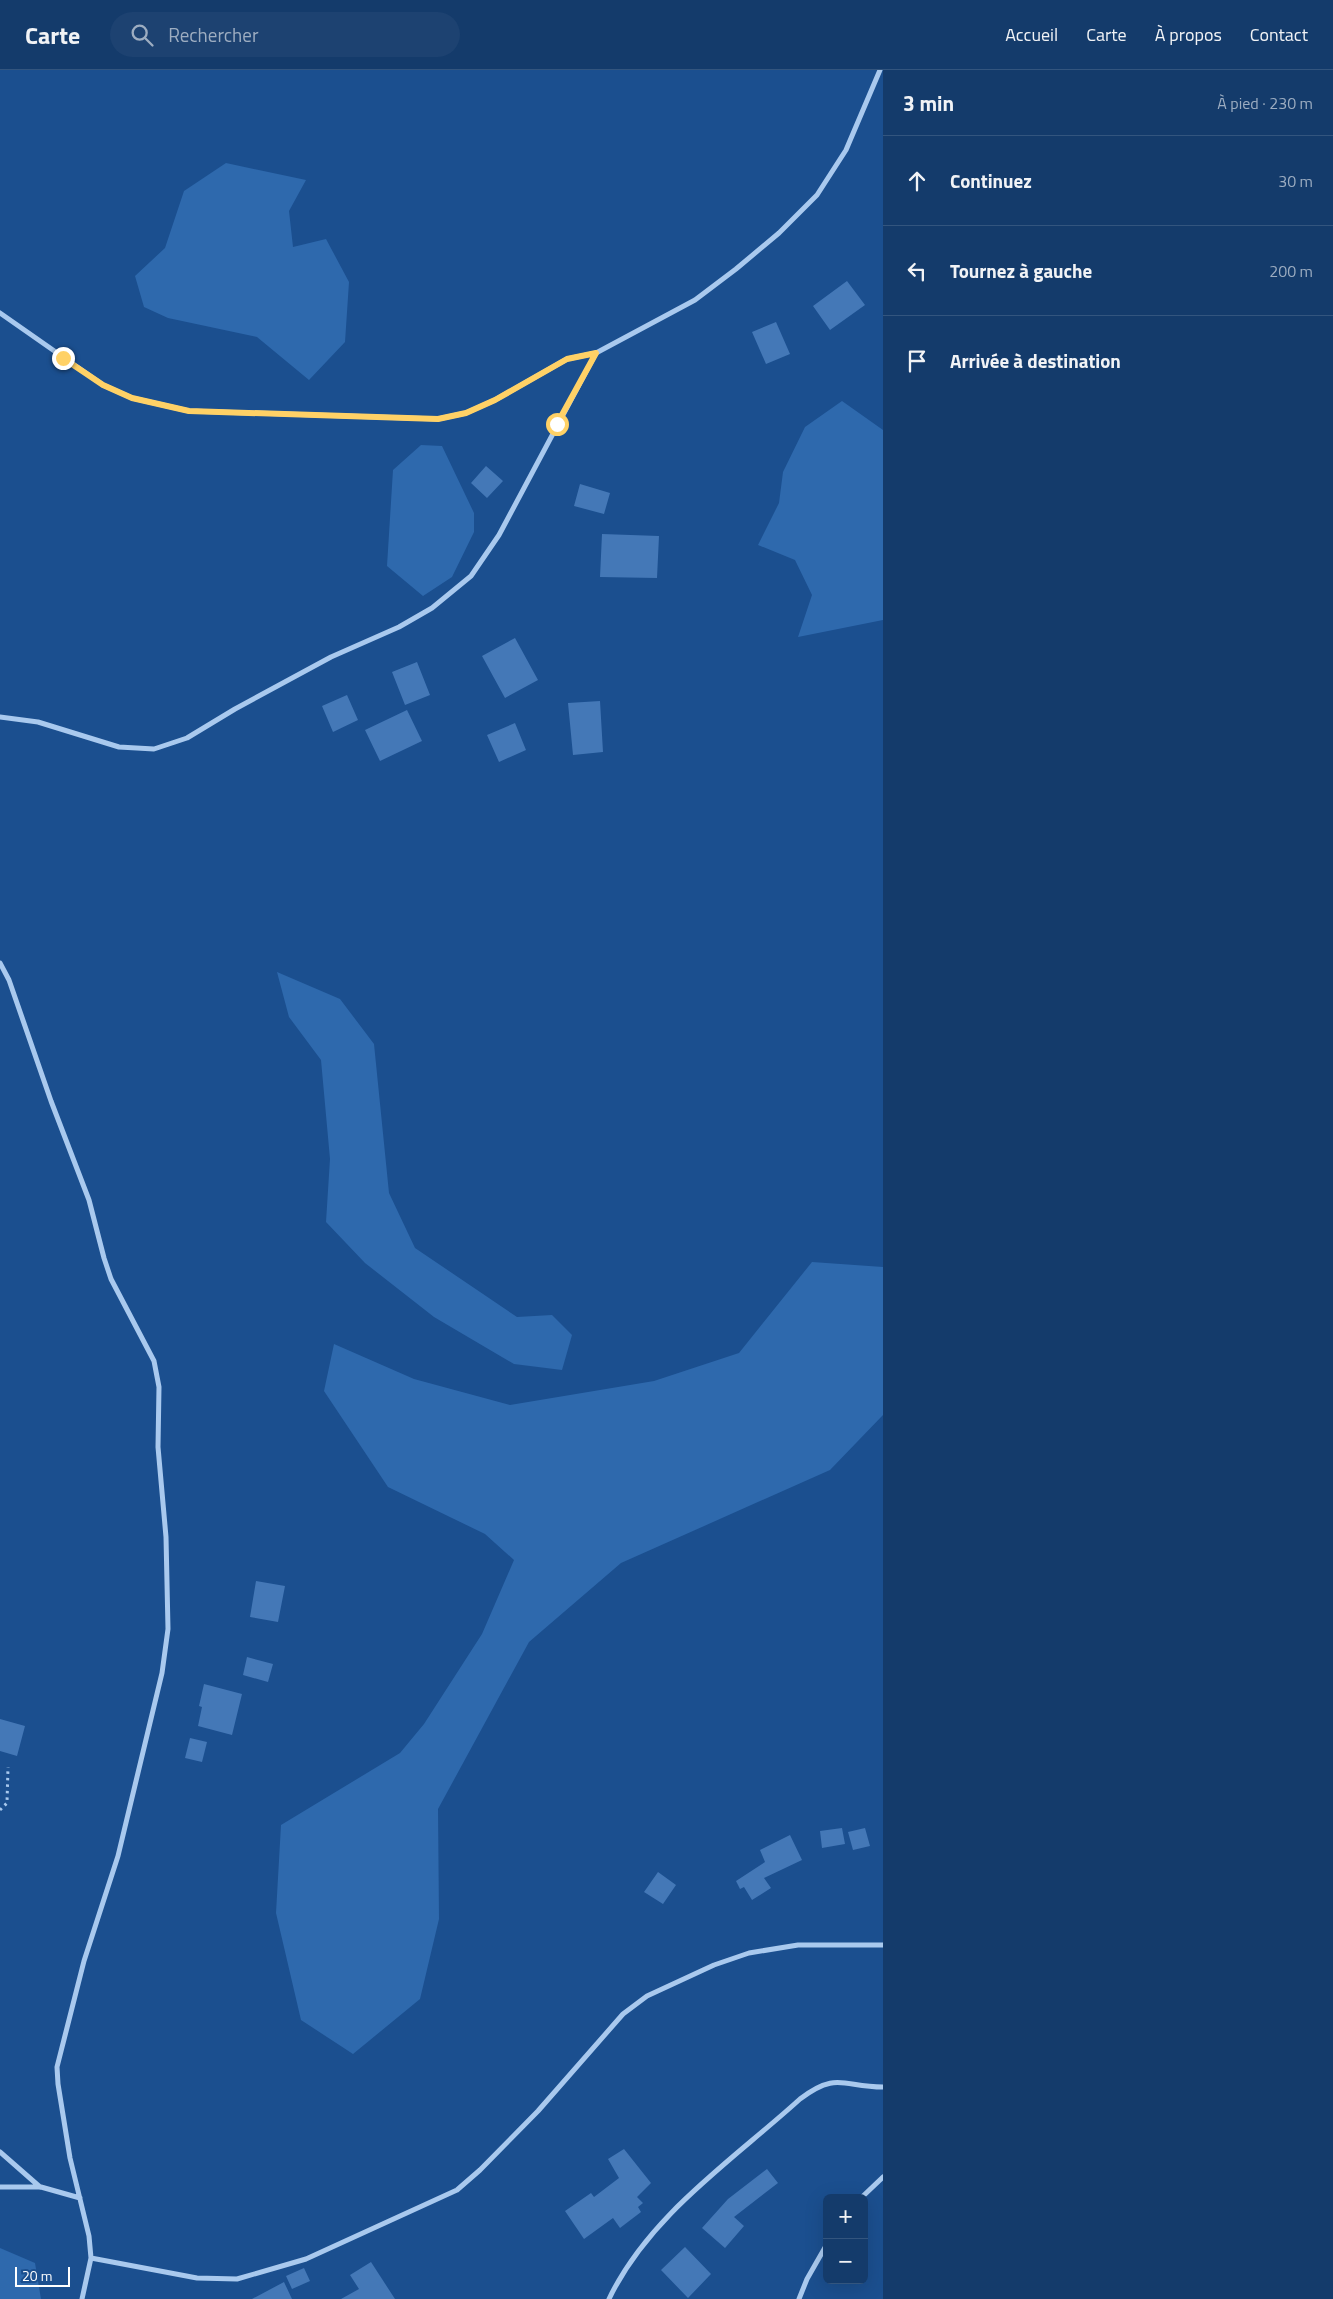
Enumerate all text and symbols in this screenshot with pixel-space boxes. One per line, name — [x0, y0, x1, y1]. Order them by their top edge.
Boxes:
search box — [110, 12, 460, 57]
text: Carte — [25, 17, 80, 53]
text: Rechercher — [168, 20, 258, 49]
icon: search — [128, 21, 156, 49]
text: Accueil — [1005, 21, 1058, 48]
text: Carte — [1086, 21, 1127, 48]
text: À propos — [1155, 21, 1222, 48]
text: Contact — [1250, 21, 1308, 48]
text: 3 min — [903, 87, 954, 119]
text: À pied · 230 m — [1217, 91, 1313, 115]
text: Continuez — [950, 166, 1032, 195]
icon: ahead — [903, 167, 931, 195]
text: 30 m — [1278, 169, 1313, 193]
text: Tournez à gauche — [950, 256, 1092, 285]
icon: left — [903, 257, 931, 285]
text: 200 m — [1269, 259, 1313, 283]
text: Arrivée à destination — [950, 346, 1121, 375]
route end — [52, 347, 75, 370]
icon: arrive — [903, 347, 931, 375]
route start — [546, 413, 569, 436]
map controls — [823, 2194, 868, 2284]
button: + — [823, 2194, 868, 2239]
button: − — [823, 2239, 868, 2284]
scale bar — [15, 2264, 70, 2287]
text: 20 m — [22, 2265, 52, 2286]

